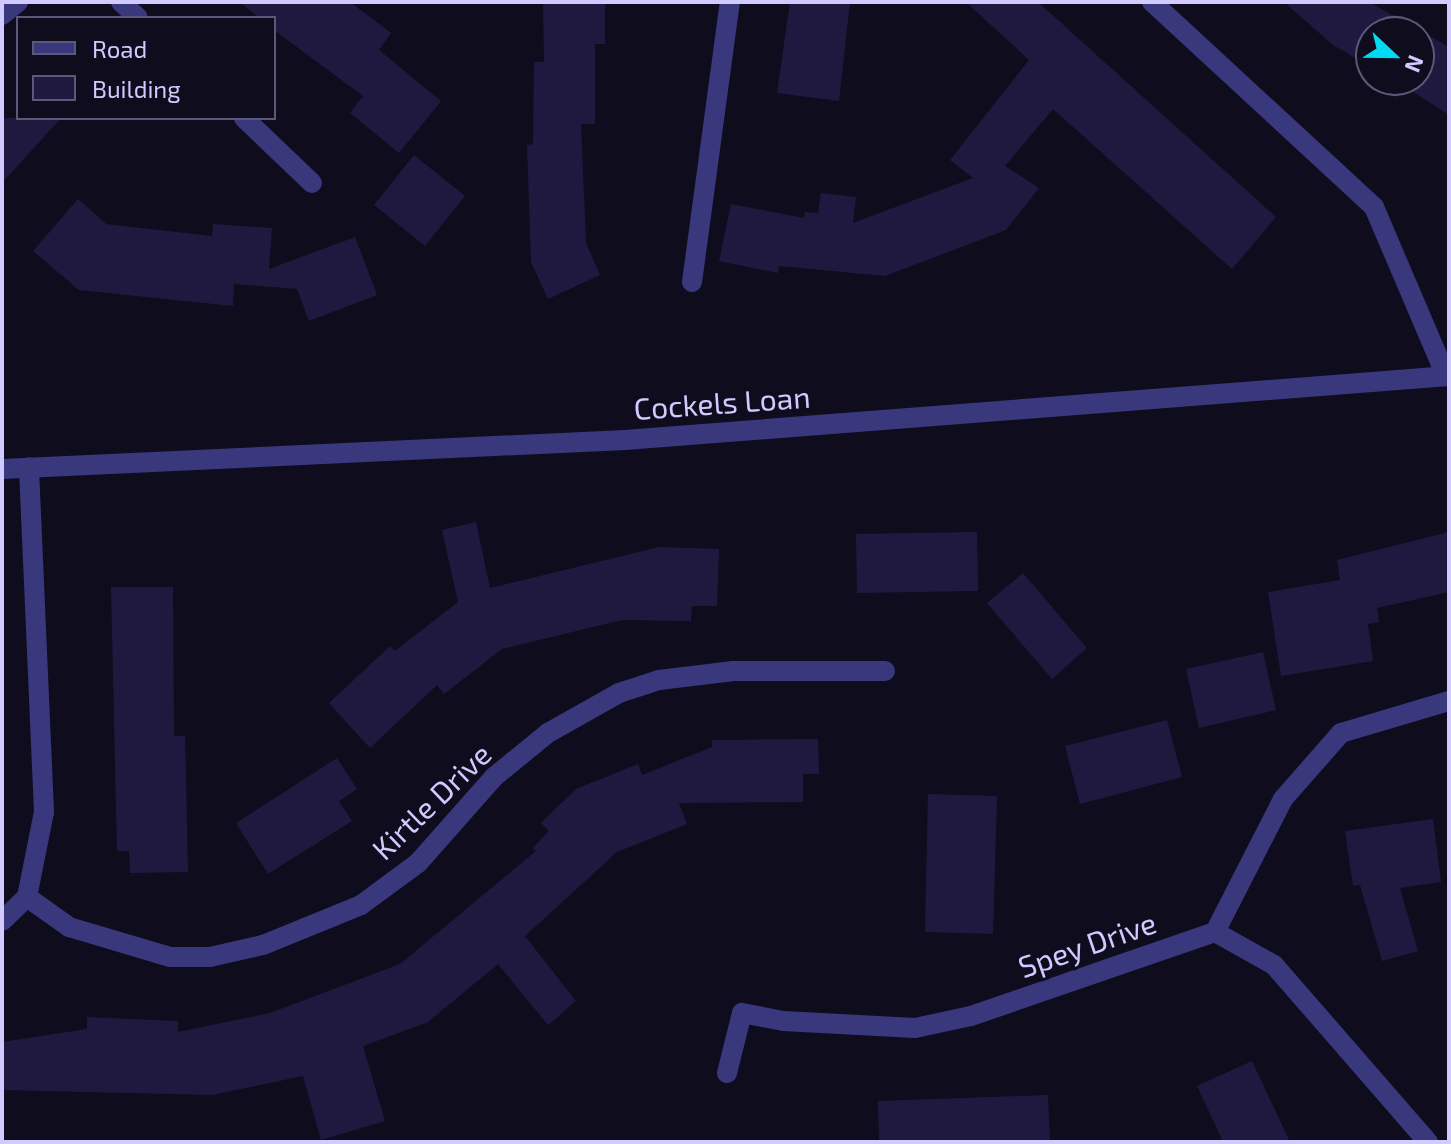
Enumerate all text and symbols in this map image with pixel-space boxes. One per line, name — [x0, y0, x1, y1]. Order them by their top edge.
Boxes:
legend — [16, 16, 276, 120]
north arrow — [1355, 16, 1435, 96]
text: Road — [92, 34, 147, 63]
text: N — [1400, 52, 1430, 76]
text: Building — [92, 74, 181, 103]
street label: Cockels Loan — [633, 378, 811, 426]
street label: Kirtle Drive — [364, 735, 498, 867]
street label: Spey Drive — [1013, 904, 1161, 984]

